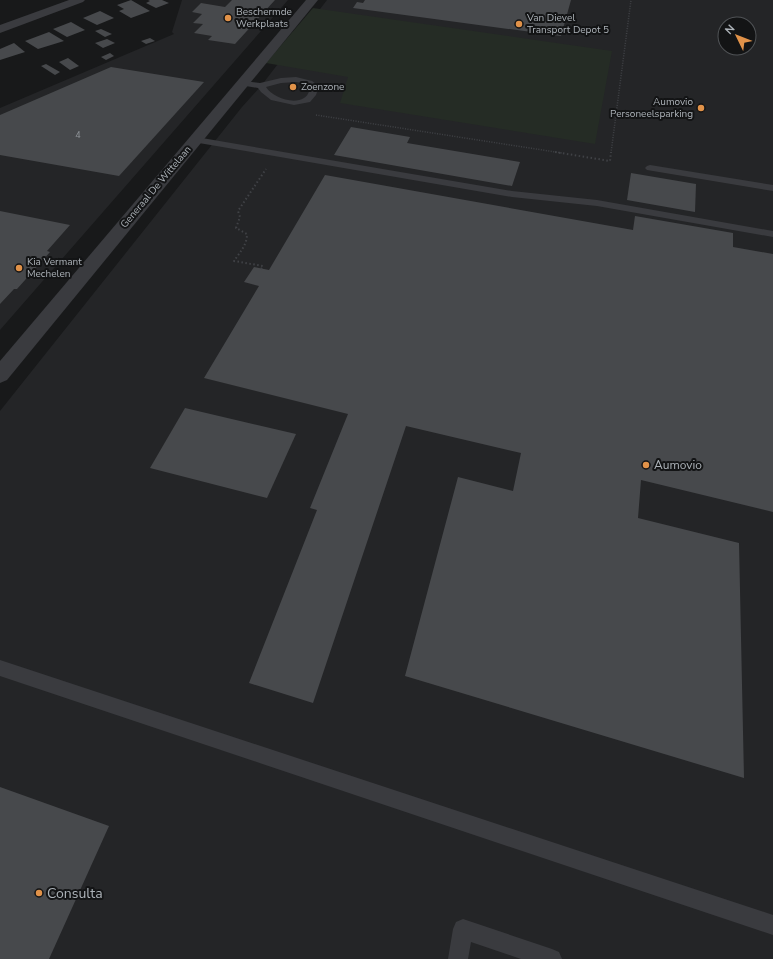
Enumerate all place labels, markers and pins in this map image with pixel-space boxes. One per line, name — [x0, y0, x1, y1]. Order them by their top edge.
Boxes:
place label: Beschermde Werkplaats — [236, 5, 292, 31]
place label: Van Dievel Transport Depot 5 — [526, 11, 609, 37]
marker: Beschermde Werkplaats — [223, 13, 233, 23]
marker: Van Dievel Transport Depot 5 — [514, 19, 524, 29]
place label: Zoenzone — [301, 80, 344, 94]
marker: Zoenzone — [288, 82, 298, 92]
place label: Aumovio Personeelsparking — [610, 95, 693, 121]
marker: Aumovio Personeelsparking — [696, 103, 706, 113]
place label: Kia Vermant Mechelen — [27, 255, 82, 281]
marker: Kia Vermant Mechelen — [14, 263, 24, 273]
place label: Aumovio — [654, 457, 702, 473]
marker: Aumovio — [641, 460, 651, 470]
place label: Consulta — [47, 884, 103, 903]
marker: Consulta — [34, 888, 44, 898]

